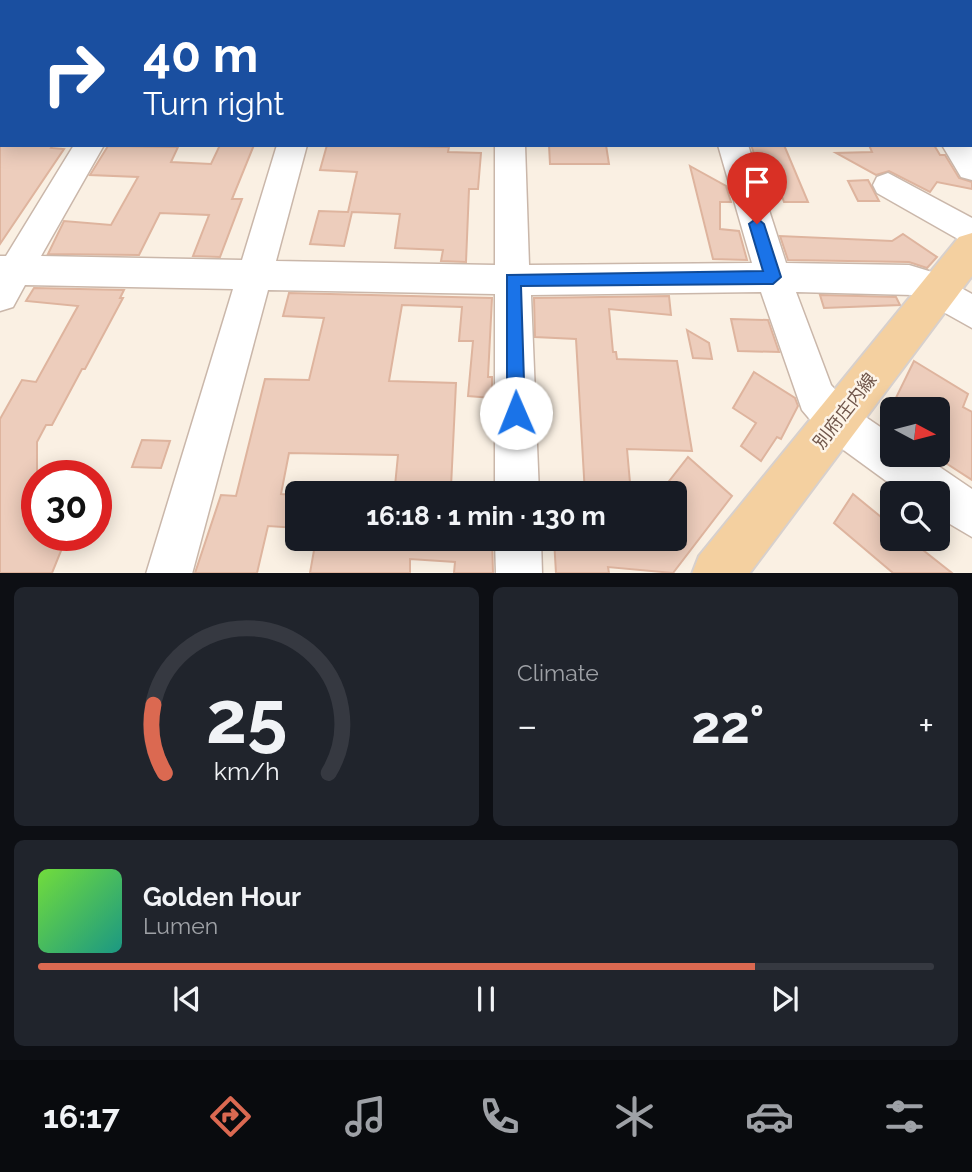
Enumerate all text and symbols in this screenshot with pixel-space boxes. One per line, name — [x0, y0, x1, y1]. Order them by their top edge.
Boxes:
text: 40 m — [143, 26, 258, 83]
icon: right — [28, 28, 119, 119]
text: Turn right — [143, 85, 284, 122]
pin — [727, 152, 787, 224]
icon: arrive — [738, 163, 776, 201]
street label: 別府庄内線 — [809, 369, 881, 453]
position arrow — [479, 376, 553, 450]
north arrow — [880, 397, 950, 467]
map controls — [880, 397, 950, 551]
speed limit sign: 30 — [21, 460, 112, 551]
button: search — [880, 481, 950, 551]
text: 16:18 · 1 min · 130 m — [366, 501, 606, 531]
text: Climate — [517, 659, 599, 686]
text: 25 — [206, 675, 287, 760]
text: 22° — [691, 694, 764, 755]
text: − — [517, 703, 537, 748]
text: + — [918, 703, 934, 748]
text: km/h — [214, 755, 279, 785]
text: Golden Hour — [143, 882, 301, 912]
text: Lumen — [143, 912, 218, 939]
icon: previous — [168, 980, 206, 1018]
icon: pause — [467, 980, 505, 1018]
icon: next — [766, 980, 804, 1018]
icon: directions — [206, 1092, 255, 1141]
icon: music — [341, 1092, 390, 1141]
icon: phone — [475, 1092, 524, 1141]
icon: climate — [610, 1092, 659, 1141]
icon: car — [745, 1092, 794, 1141]
icon: filters — [880, 1092, 929, 1141]
text: 16:17 — [43, 1098, 120, 1135]

